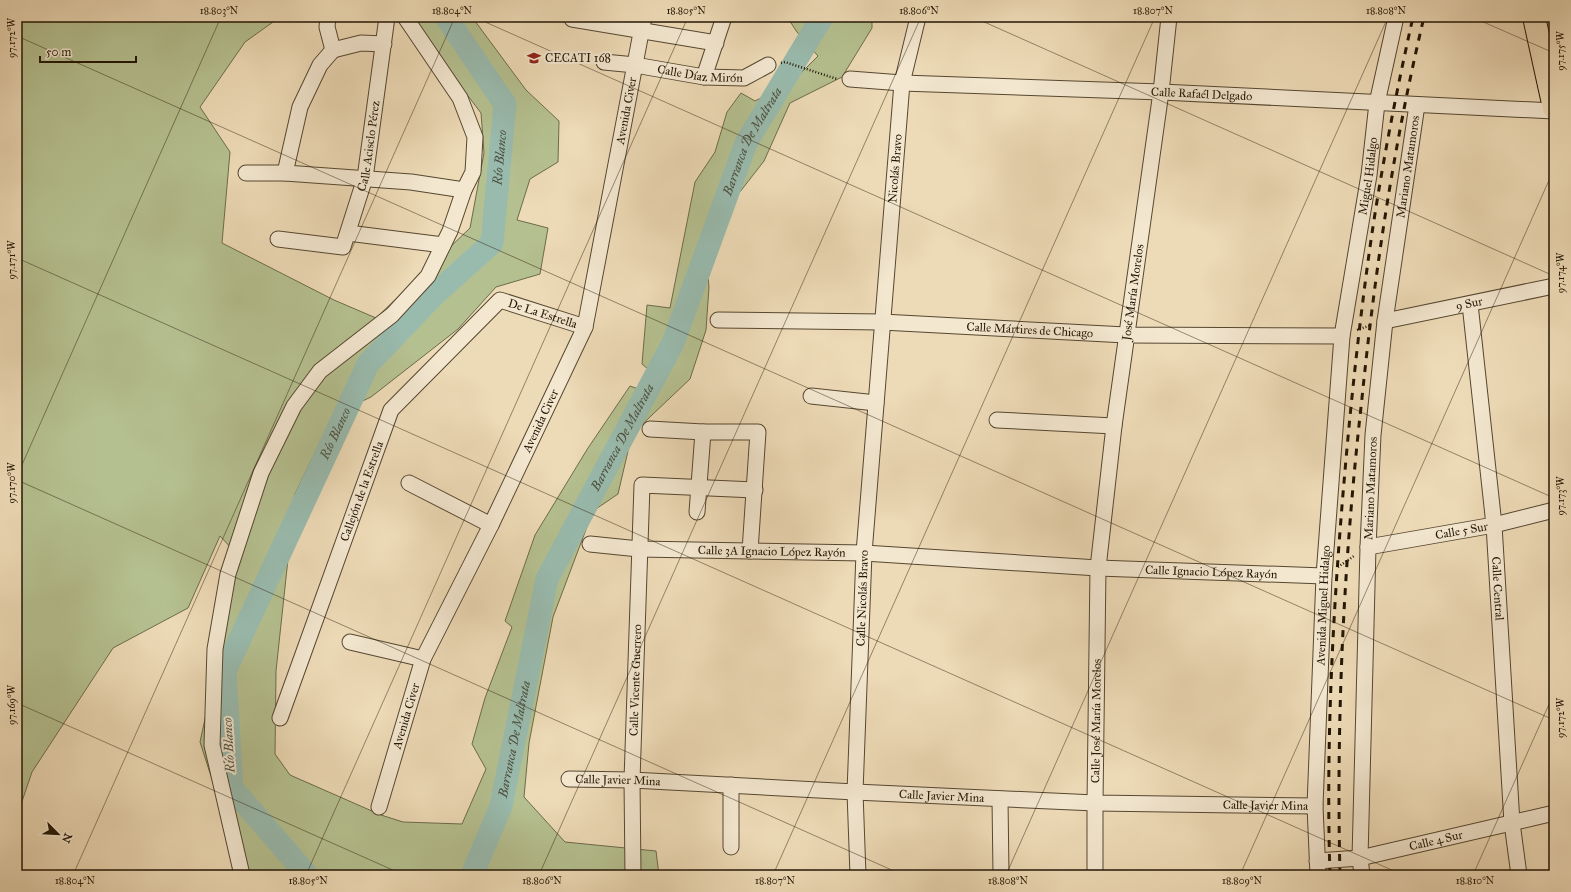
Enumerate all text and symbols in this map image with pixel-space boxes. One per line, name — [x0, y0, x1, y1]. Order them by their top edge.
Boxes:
text: 18.803°N — [200, 5, 239, 17]
text: 18.804°N — [432, 5, 473, 17]
text: 18.805°N — [666, 5, 706, 17]
text: 18.806°N — [899, 5, 939, 17]
text: 18.807°N — [1133, 5, 1173, 17]
text: 18.808°N — [1366, 5, 1406, 17]
text: 97.172°W — [6, 18, 18, 58]
text: 97.175°W — [1555, 31, 1567, 71]
scale bar — [40, 38, 136, 64]
text: 50 m — [46, 45, 71, 59]
school or university icon: CECATI 168 — [526, 50, 542, 66]
place label: CECATI 168 — [545, 51, 611, 65]
street label: Calle Díaz Mirón — [656, 62, 744, 85]
street label: Avenida Civer — [613, 75, 640, 147]
water label: Barranca De Maltrata — [719, 84, 786, 199]
street label: Calle Rafaél Delgado — [1151, 85, 1253, 104]
street label: Calle Acisclo Pérez — [354, 99, 383, 193]
street label: Mariano Matamoros — [1393, 114, 1422, 219]
water label: Río Blanco — [489, 129, 511, 187]
street label: Nicolás Bravo — [885, 133, 905, 203]
street label: Miguel Hidalgo — [1355, 136, 1381, 216]
text: 97.171°W — [6, 240, 18, 280]
street label: José María Morelos — [1119, 243, 1147, 343]
text: 97.174°W — [1555, 252, 1567, 293]
street label: 9 Sur — [1455, 294, 1484, 313]
street label: De La Estrella — [506, 296, 580, 331]
street label: Calle Mártires de Chicago — [966, 320, 1094, 341]
water label: Barranca De Maltrata — [587, 381, 658, 495]
street label: Avenida Civer — [519, 387, 562, 456]
water label: Río Blanco — [316, 405, 355, 463]
street label: Mariano Matamoros — [1361, 436, 1380, 540]
street label: Callejón de la Estrella — [337, 438, 387, 543]
text: 97.170°W — [6, 462, 18, 503]
text: 97.173°W — [1555, 476, 1567, 516]
street label: Calle 5 Sur — [1434, 519, 1490, 542]
street label: Calle 3A Ignacio López Rayón — [698, 543, 846, 560]
street label: Avenida Miguel Hidalgo — [1313, 545, 1334, 667]
street label: Calle Nicolás Bravo — [853, 550, 871, 647]
street label: Calle Central — [1489, 556, 1507, 622]
street label: Calle Ignacio López Rayón — [1145, 563, 1278, 581]
street label: Calle Vicente Guerrero — [626, 624, 644, 736]
street label: Calle José María Morelos — [1088, 659, 1104, 783]
water label: Barranca De Maltrata — [495, 679, 534, 800]
street label: Avenida Civer — [389, 681, 423, 752]
text: 97.169°W — [6, 684, 18, 725]
text: 97.172°W — [1555, 698, 1567, 738]
water label: Río Blanco — [220, 717, 238, 774]
street label: Calle Javier Mina — [575, 772, 662, 789]
street label: Calle Javier Mina — [899, 787, 985, 805]
street label: Calle Javier Mina — [1223, 798, 1309, 813]
north arrow — [38, 814, 78, 854]
street label: Calle 4 Sur — [1408, 827, 1464, 853]
text: N — [59, 831, 75, 845]
text: 18.804°N — [55, 875, 96, 887]
text: 18.805°N — [288, 875, 328, 887]
text: 18.806°N — [522, 875, 562, 887]
text: 18.807°N — [755, 875, 795, 887]
text: 18.808°N — [988, 875, 1028, 887]
text: 18.809°N — [1222, 875, 1262, 887]
text: 18.810°N — [1456, 875, 1495, 887]

